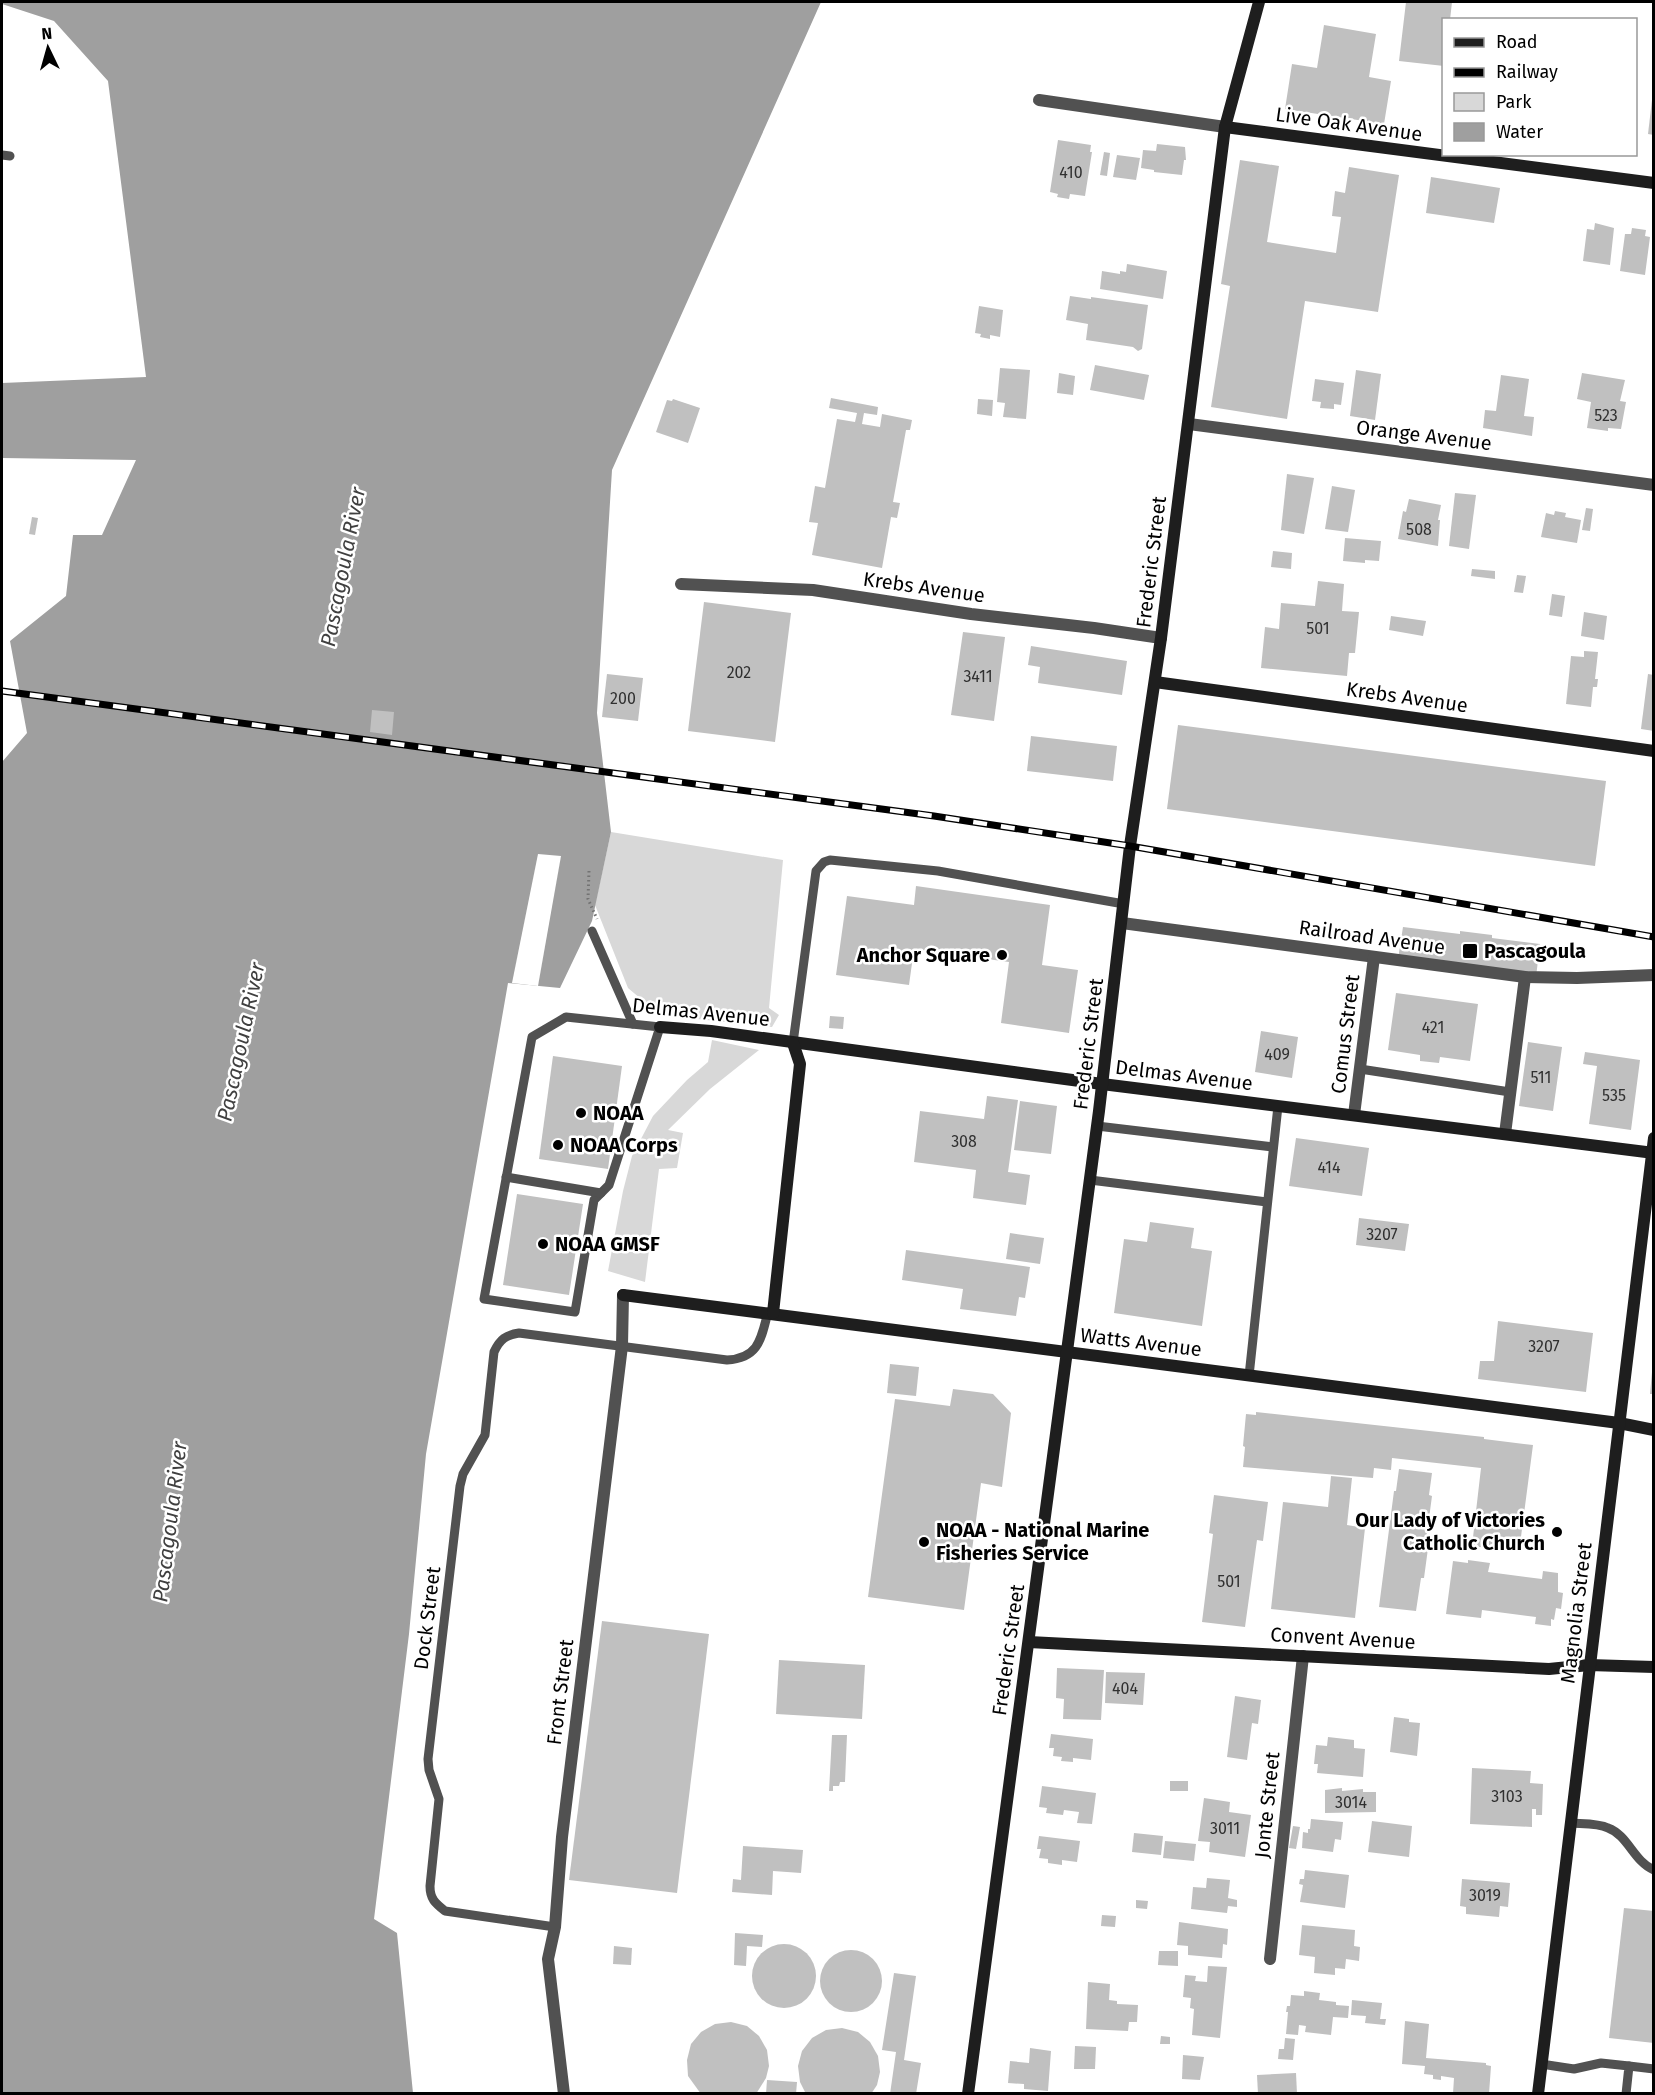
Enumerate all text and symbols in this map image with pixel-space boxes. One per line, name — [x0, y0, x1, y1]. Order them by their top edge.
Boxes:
north arrow — [18, 18, 78, 78]
legend — [1442, 18, 1637, 156]
text: N — [41, 24, 53, 43]
text: Road — [1496, 31, 1538, 53]
text: Railway — [1496, 61, 1558, 83]
text: Park — [1496, 91, 1532, 113]
street label: Live Oak Avenue — [1274, 102, 1424, 146]
text: Water — [1496, 121, 1543, 143]
house number: 410 — [1059, 163, 1083, 182]
house number: 523 — [1594, 406, 1618, 425]
street label: Orange Avenue — [1355, 415, 1493, 455]
water label: Pascagoula River — [315, 484, 371, 649]
street label: Frederic Street — [1131, 494, 1171, 629]
house number: 508 — [1406, 520, 1432, 539]
street label: Krebs Avenue — [862, 567, 986, 607]
house number: 501 — [1306, 619, 1330, 638]
house number: 202 — [727, 663, 751, 682]
house number: 3411 — [963, 667, 993, 686]
street label: Krebs Avenue — [1345, 677, 1469, 717]
house number: 200 — [610, 689, 636, 708]
street label: Railroad Avenue — [1297, 915, 1447, 959]
place label: Pascagoula — [1484, 939, 1586, 963]
marker: Pascagoula — [1461, 942, 1479, 960]
place label: Anchor Square — [856, 943, 990, 967]
marker: Anchor Square — [995, 948, 1009, 962]
water label: Pascagoula River — [211, 959, 271, 1124]
street label: Comus Street — [1326, 972, 1364, 1095]
street label: Frederic Street — [1068, 976, 1108, 1111]
street label: Delmas Avenue — [631, 993, 771, 1031]
house number: 421 — [1422, 1018, 1444, 1037]
house number: 409 — [1264, 1045, 1290, 1064]
street label: Delmas Avenue — [1114, 1055, 1254, 1095]
house number: 511 — [1531, 1068, 1551, 1087]
house number: 535 — [1602, 1086, 1626, 1105]
place label: NOAA — [593, 1101, 645, 1125]
marker: NOAA — [574, 1106, 588, 1120]
house number: 308 — [951, 1132, 977, 1151]
place label: NOAA Corps — [570, 1133, 678, 1157]
marker: NOAA Corps — [551, 1138, 565, 1152]
house number: 414 — [1317, 1158, 1341, 1177]
house number: 3207 — [1366, 1225, 1398, 1244]
place label: NOAA GMSF — [555, 1232, 660, 1256]
marker: NOAA GMSF — [536, 1237, 550, 1251]
street label: Watts Avenue — [1079, 1323, 1203, 1361]
house number: 3207 — [1528, 1337, 1560, 1356]
water label: Pascagoula River — [147, 1439, 193, 1604]
place label: Our Lady of Victories Catholic Church — [1355, 1508, 1545, 1555]
place label: NOAA - National Marine Fisheries Service — [936, 1518, 1149, 1565]
marker: Our Lady of Victories Catholic Church — [1550, 1525, 1564, 1539]
marker: NOAA - National Marine Fisheries Service — [917, 1535, 931, 1549]
street label: Magnolia Street — [1555, 1540, 1597, 1685]
street label: Dock Street — [409, 1564, 445, 1671]
house number: 501 — [1217, 1572, 1241, 1591]
street label: Frederic Street — [987, 1582, 1029, 1717]
street label: Convent Avenue — [1270, 1622, 1416, 1654]
street label: Front Street — [542, 1637, 578, 1746]
house number: 404 — [1112, 1679, 1138, 1698]
street label: Jonte Street — [1249, 1750, 1285, 1859]
house number: 3103 — [1491, 1787, 1523, 1806]
house number: 3014 — [1335, 1793, 1367, 1812]
house number: 3011 — [1210, 1819, 1240, 1838]
house number: 3019 — [1469, 1886, 1501, 1905]

